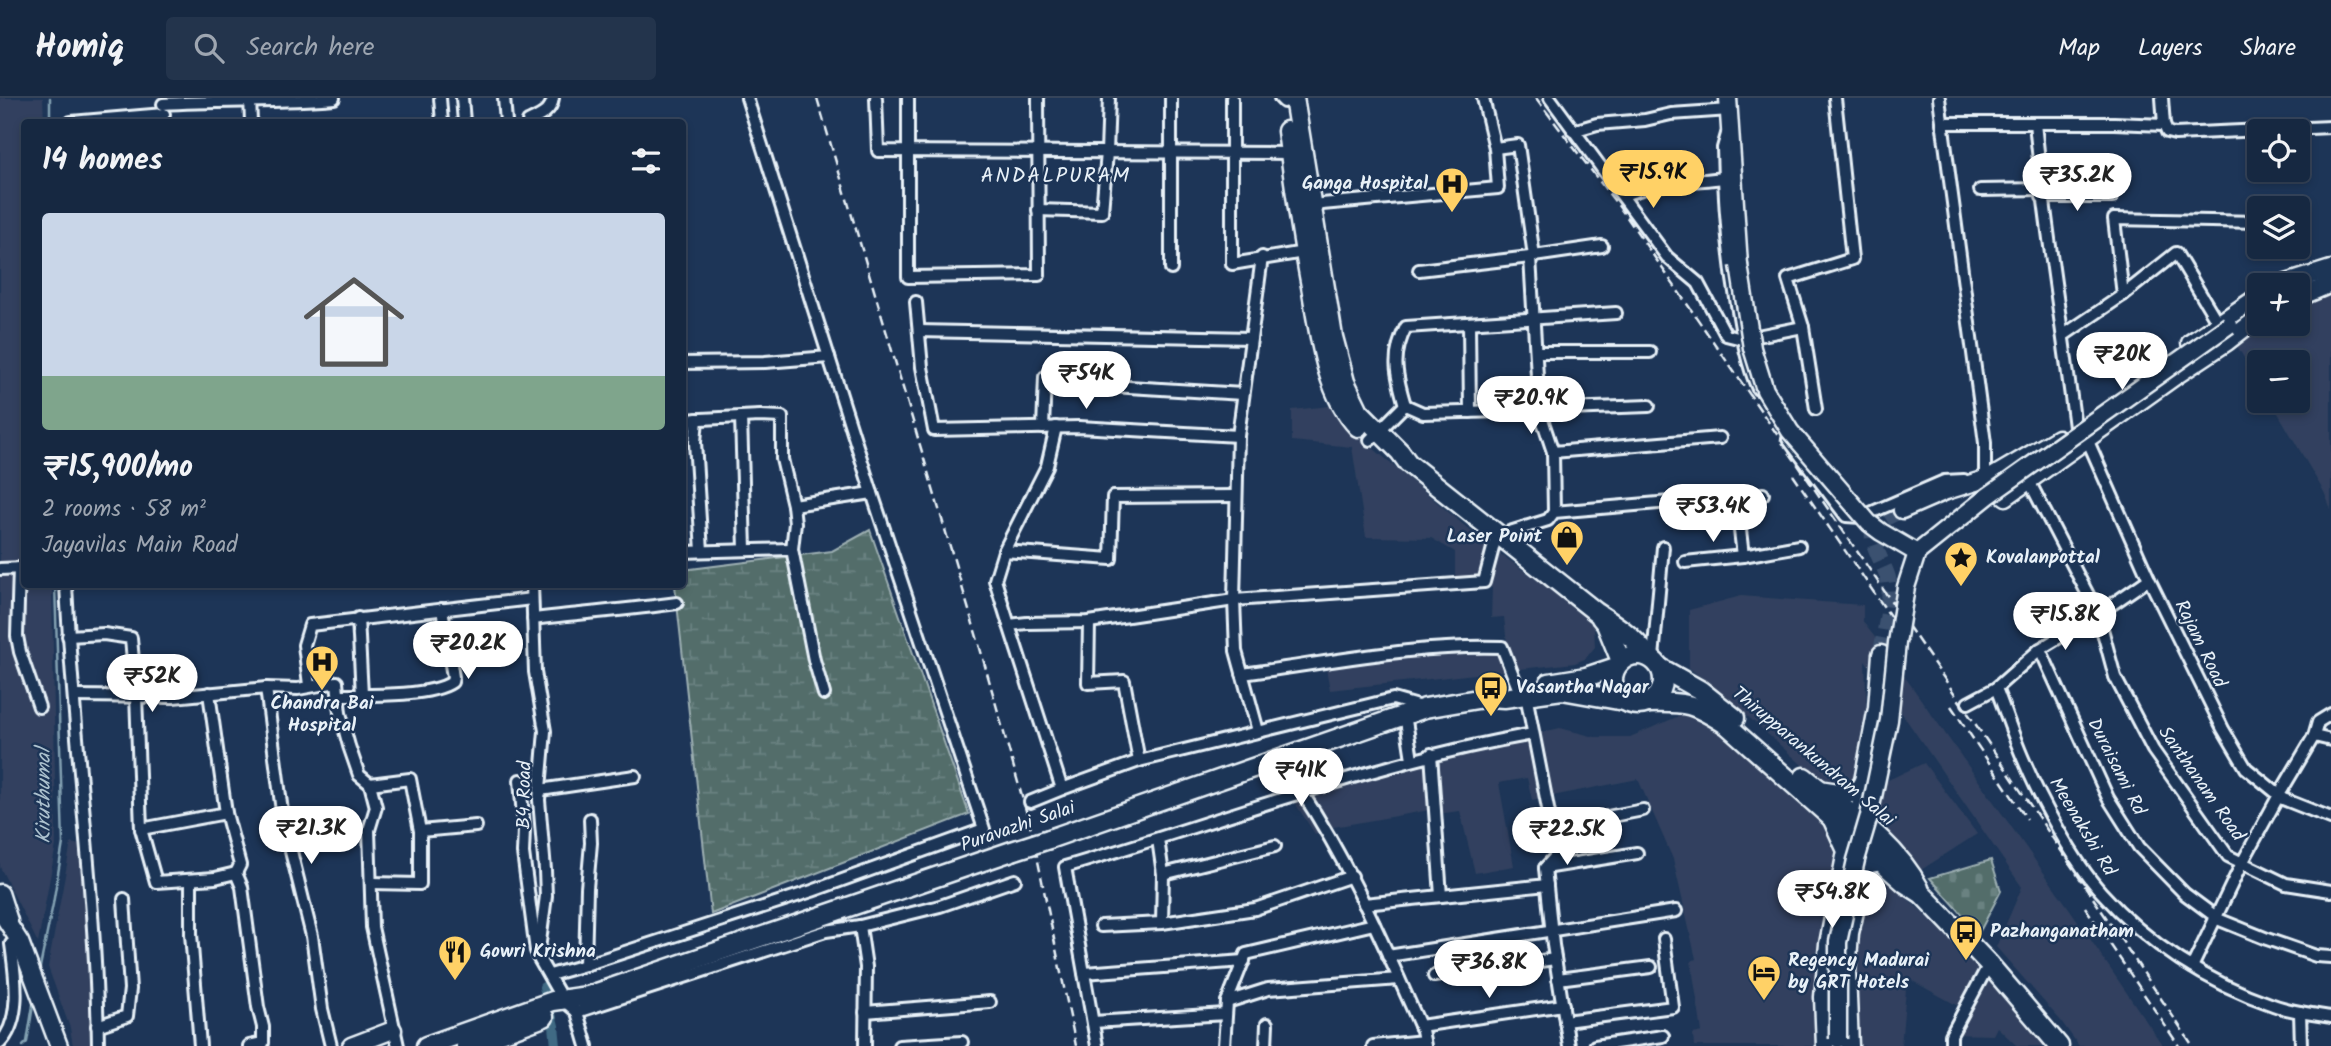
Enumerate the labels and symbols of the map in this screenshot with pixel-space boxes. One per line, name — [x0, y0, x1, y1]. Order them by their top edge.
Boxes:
pin: ₹15.9K — [1596, 150, 1710, 210]
pin: ₹35.2K — [2020, 153, 2134, 213]
district label: ANDALPURAM — [981, 160, 1131, 193]
hospital icon: Ganga Hospital — [1433, 165, 1471, 214]
place label: Ganga Hospital — [1302, 169, 1429, 199]
pin: ₹20K — [2081, 332, 2163, 392]
pin: ₹54K — [1045, 352, 1127, 411]
pin: ₹20.9K — [1474, 376, 1588, 436]
pin: ₹53.4K — [1656, 484, 1770, 544]
shop icon: Laser Point — [1548, 518, 1586, 567]
place label: Laser Point — [1446, 522, 1542, 552]
place icon: Kovalanpottal — [1942, 539, 1980, 588]
place label: Kovalanpottal — [1986, 543, 2101, 573]
pin: ₹15.8K — [2008, 592, 2122, 652]
street label: Rajam Road — [2166, 595, 2234, 694]
pin: ₹20.2K — [411, 622, 525, 681]
hospital icon: Chandra Bai Hospital — [303, 643, 341, 692]
pin: ₹52K — [111, 654, 193, 714]
bus stop icon: Vasantha Nagar — [1472, 669, 1510, 718]
place label: Vasantha Nagar — [1516, 673, 1650, 703]
street label: Thirupparankundram Salai — [1725, 679, 1902, 835]
place label: Chandra Bai Hospital — [270, 689, 375, 741]
street label: Duraisami Rd — [2079, 713, 2154, 821]
street label: Santhanam Road — [2150, 720, 2252, 849]
water label: Kiruthumal — [28, 744, 61, 844]
pin: ₹41K — [1260, 748, 1342, 808]
street label: B4 Road — [509, 760, 541, 829]
street label: Meenakshi Rd — [2041, 772, 2124, 883]
street label: Puravazhi Salai — [957, 793, 1081, 861]
pin: ₹21.3K — [254, 806, 368, 866]
pin: ₹22.5K — [1510, 808, 1624, 867]
pin: ₹54.8K — [1775, 870, 1889, 930]
bus stop icon: Pazhanganatham — [1947, 913, 1985, 962]
place label: Pazhanganatham — [1990, 917, 2134, 947]
restaurant icon: Gowri Krishna — [436, 933, 474, 982]
place label: Gowri Krishna — [480, 937, 596, 967]
pin: ₹36.8K — [1432, 940, 1546, 1000]
place label: Regency Madurai by GRT Hotels — [1788, 946, 1930, 998]
hotel icon: Regency Madurai by GRT Hotels — [1745, 953, 1783, 1002]

